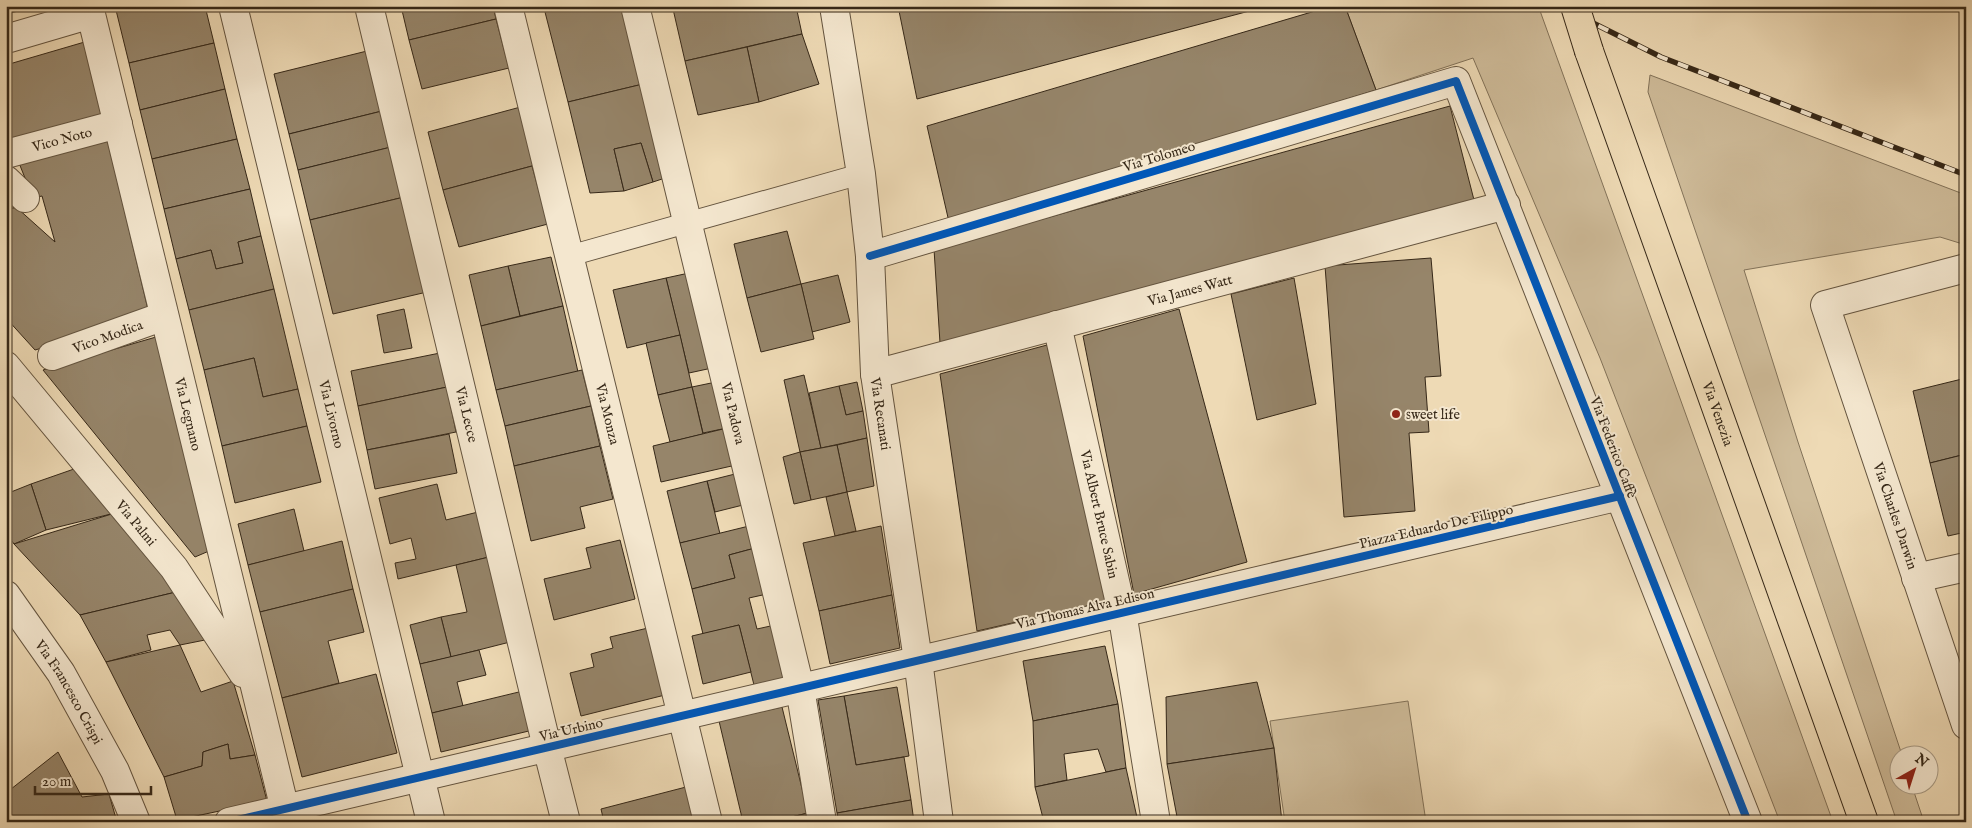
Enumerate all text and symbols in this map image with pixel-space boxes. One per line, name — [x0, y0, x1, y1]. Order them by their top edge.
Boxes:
street label: Vico Noto — [29, 123, 95, 157]
street label: Via Tolomeo — [1120, 137, 1198, 177]
street label: Via James Watt — [1145, 271, 1235, 311]
street label: Vico Modica — [69, 316, 146, 358]
street label: Via Legnano — [170, 375, 205, 453]
street label: Via Recanati — [866, 375, 894, 452]
street label: Via Livorno — [314, 378, 348, 451]
street label: Via Venezia — [1697, 378, 1737, 449]
street label: Via Padova — [716, 380, 749, 447]
street label: Via Monza — [591, 381, 623, 448]
street label: Via Lecce — [450, 384, 482, 445]
street label: Via Federico Caffè — [1585, 393, 1641, 501]
place label: sweet life — [1406, 406, 1460, 424]
marker: sweet life — [1390, 408, 1402, 420]
street label: Via Albert Bruce Sabin — [1075, 447, 1122, 581]
street label: Via Charles Darwin — [1868, 459, 1921, 572]
street label: Via Palmi — [111, 496, 160, 550]
street label: Piazza Eduardo De Filippo — [1358, 500, 1515, 553]
street label: Via Thomas Alva Edison — [1013, 584, 1157, 634]
street label: Via Francesco Crispi — [30, 636, 107, 748]
street label: Via Urbino — [537, 714, 605, 746]
north arrow — [1890, 746, 1940, 796]
text: N — [1910, 749, 1932, 771]
scale bar — [35, 763, 151, 795]
text: 20 m — [42, 772, 72, 791]

